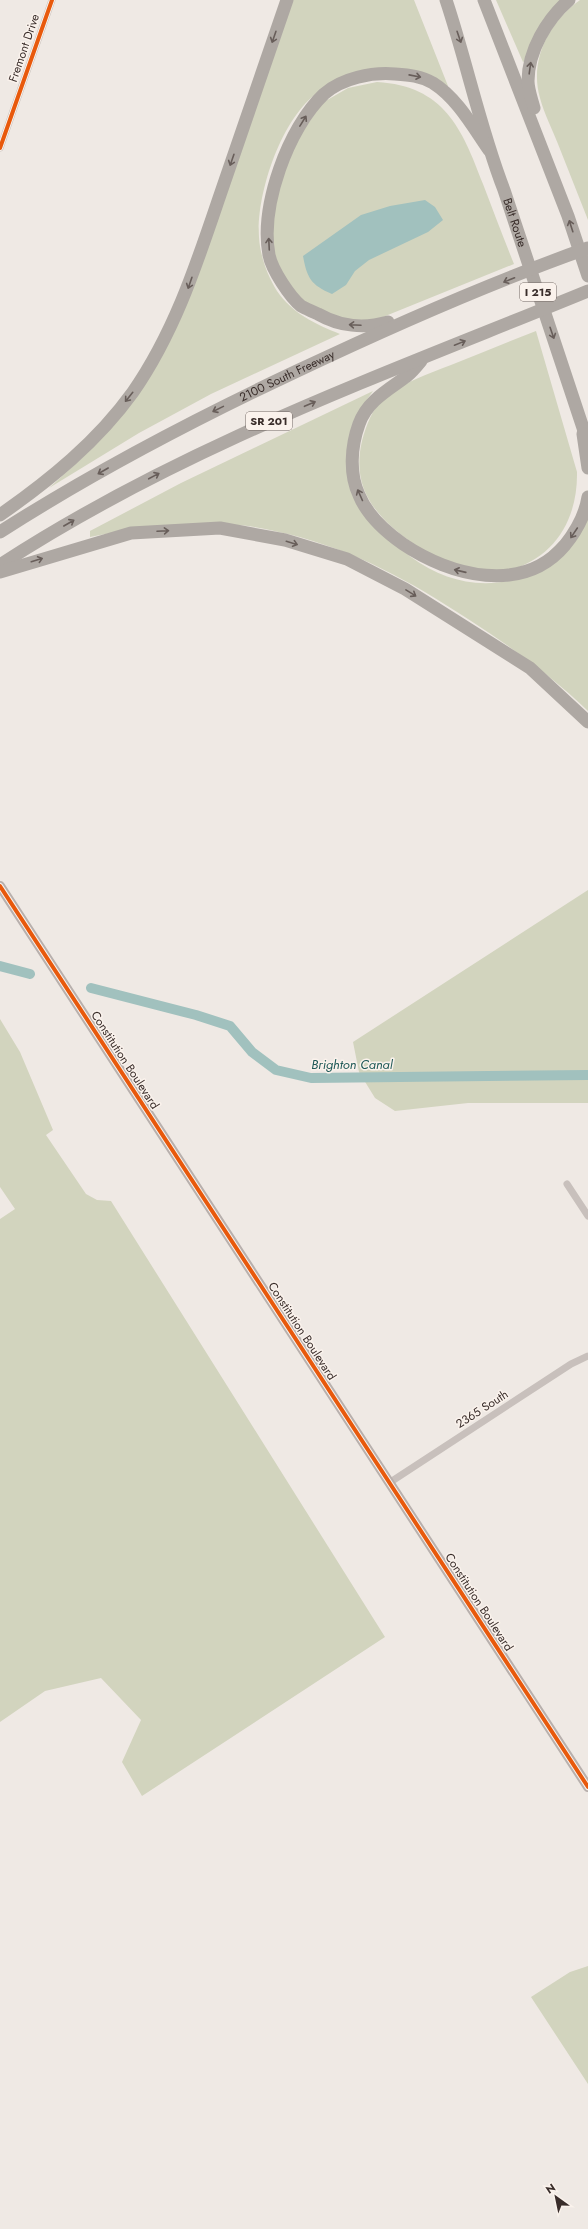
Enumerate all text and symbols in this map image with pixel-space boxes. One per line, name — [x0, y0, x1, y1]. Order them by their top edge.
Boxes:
street label: Fremont Drive — [4, 11, 44, 85]
one-way arrow — [270, 30, 278, 42]
one-way arrow — [455, 31, 463, 43]
one-way arrow — [526, 62, 534, 75]
one-way arrow — [408, 73, 421, 81]
one-way arrow — [299, 116, 307, 127]
one-way arrow — [228, 153, 235, 166]
street label: Belt Route — [498, 196, 531, 250]
one-way arrow — [567, 220, 575, 232]
one-way arrow — [265, 238, 272, 251]
one-way arrow — [186, 276, 193, 289]
one-way arrow — [504, 276, 516, 284]
road number: I 215 — [520, 283, 556, 301]
one-way arrow — [349, 321, 362, 329]
one-way arrow — [549, 326, 556, 339]
one-way arrow — [454, 339, 466, 347]
street label: 2100 South Freeway — [236, 345, 338, 406]
one-way arrow — [125, 391, 133, 402]
one-way arrow — [303, 400, 315, 407]
one-way arrow — [212, 406, 224, 413]
road number: SR 201 — [246, 412, 292, 430]
one-way arrow — [98, 468, 110, 475]
one-way arrow — [148, 472, 160, 480]
one-way arrow — [355, 489, 363, 501]
one-way arrow — [63, 518, 75, 526]
one-way arrow — [570, 527, 578, 538]
one-way arrow — [156, 528, 169, 535]
one-way arrow — [285, 540, 298, 547]
one-way arrow — [31, 556, 44, 563]
one-way arrow — [454, 567, 467, 574]
one-way arrow — [405, 590, 417, 598]
street label: Constitution Boulevard — [86, 1007, 164, 1113]
water label: Brighton Canal — [311, 1055, 394, 1074]
street label: Constitution Boulevard — [263, 1278, 341, 1384]
street label: 2365 South — [452, 1385, 512, 1433]
street label: Constitution Boulevard — [440, 1549, 518, 1655]
north arrow — [536, 2177, 576, 2217]
text: N — [543, 2180, 559, 2198]

